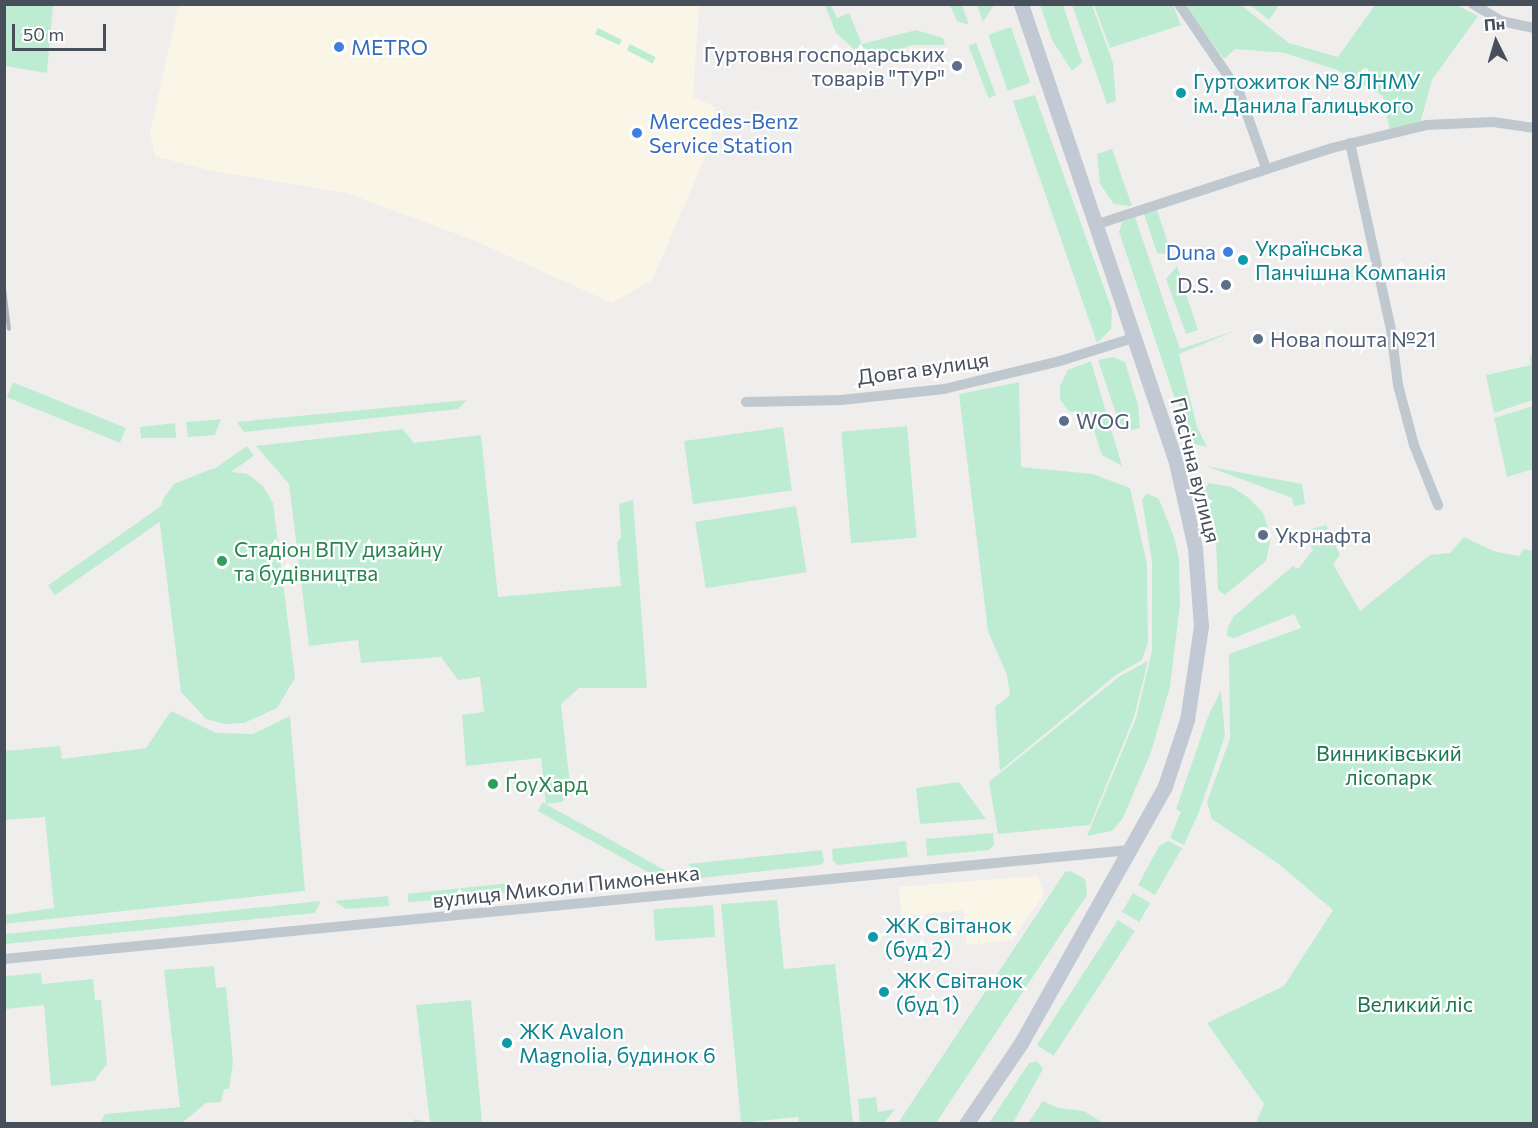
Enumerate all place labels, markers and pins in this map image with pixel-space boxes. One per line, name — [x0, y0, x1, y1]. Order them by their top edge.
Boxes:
place label: METRO — [351, 34, 428, 60]
marker: METRO — [332, 40, 346, 54]
place label: Гуртовня господарських товарів "ТУР" — [704, 41, 945, 91]
marker: Гуртовня господарських товарів "ТУР" — [950, 59, 964, 73]
place label: Гуртожиток № 8ЛНМУ ім. Данила Галицького — [1193, 68, 1421, 118]
marker: Гуртожиток № 8ЛНМУ ім. Данила Галицького — [1174, 86, 1188, 100]
place label: Mercedes-Benz Service Station — [649, 108, 798, 158]
marker: Mercedes-Benz Service Station — [630, 126, 644, 140]
place label: Українська Панчішна Компанія — [1255, 235, 1446, 285]
place label: Duna — [1166, 239, 1216, 265]
marker: Duna — [1221, 245, 1235, 259]
marker: Українська Панчішна Компанія — [1236, 253, 1250, 267]
place label: D.S. — [1177, 272, 1214, 298]
marker: D.S. — [1219, 278, 1233, 292]
place label: Нова пошта №21 — [1270, 326, 1436, 352]
marker: Нова пошта №21 — [1251, 332, 1265, 346]
place label: WOG — [1076, 408, 1130, 434]
marker: WOG — [1057, 414, 1071, 428]
place label: Укрнафта — [1275, 522, 1371, 548]
marker: Укрнафта — [1256, 528, 1270, 542]
place label: Стадіон ВПУ дизайну та будівництва — [234, 536, 443, 586]
marker: Стадіон ВПУ дизайну та будівництва — [215, 554, 229, 568]
place label: ҐоуХард — [505, 771, 588, 797]
marker: ҐоуХард — [486, 777, 500, 791]
place label: ЖК Світанок (буд 2) — [885, 912, 1012, 962]
marker: ЖК Світанок (буд 2) — [866, 930, 880, 944]
place label: ЖК Світанок (буд 1) — [896, 967, 1023, 1017]
marker: ЖК Світанок (буд 1) — [877, 985, 891, 999]
place label: ЖК Avalon Magnolia, будинок 6 — [519, 1018, 716, 1068]
marker: ЖК Avalon Magnolia, будинок 6 — [500, 1036, 514, 1050]

